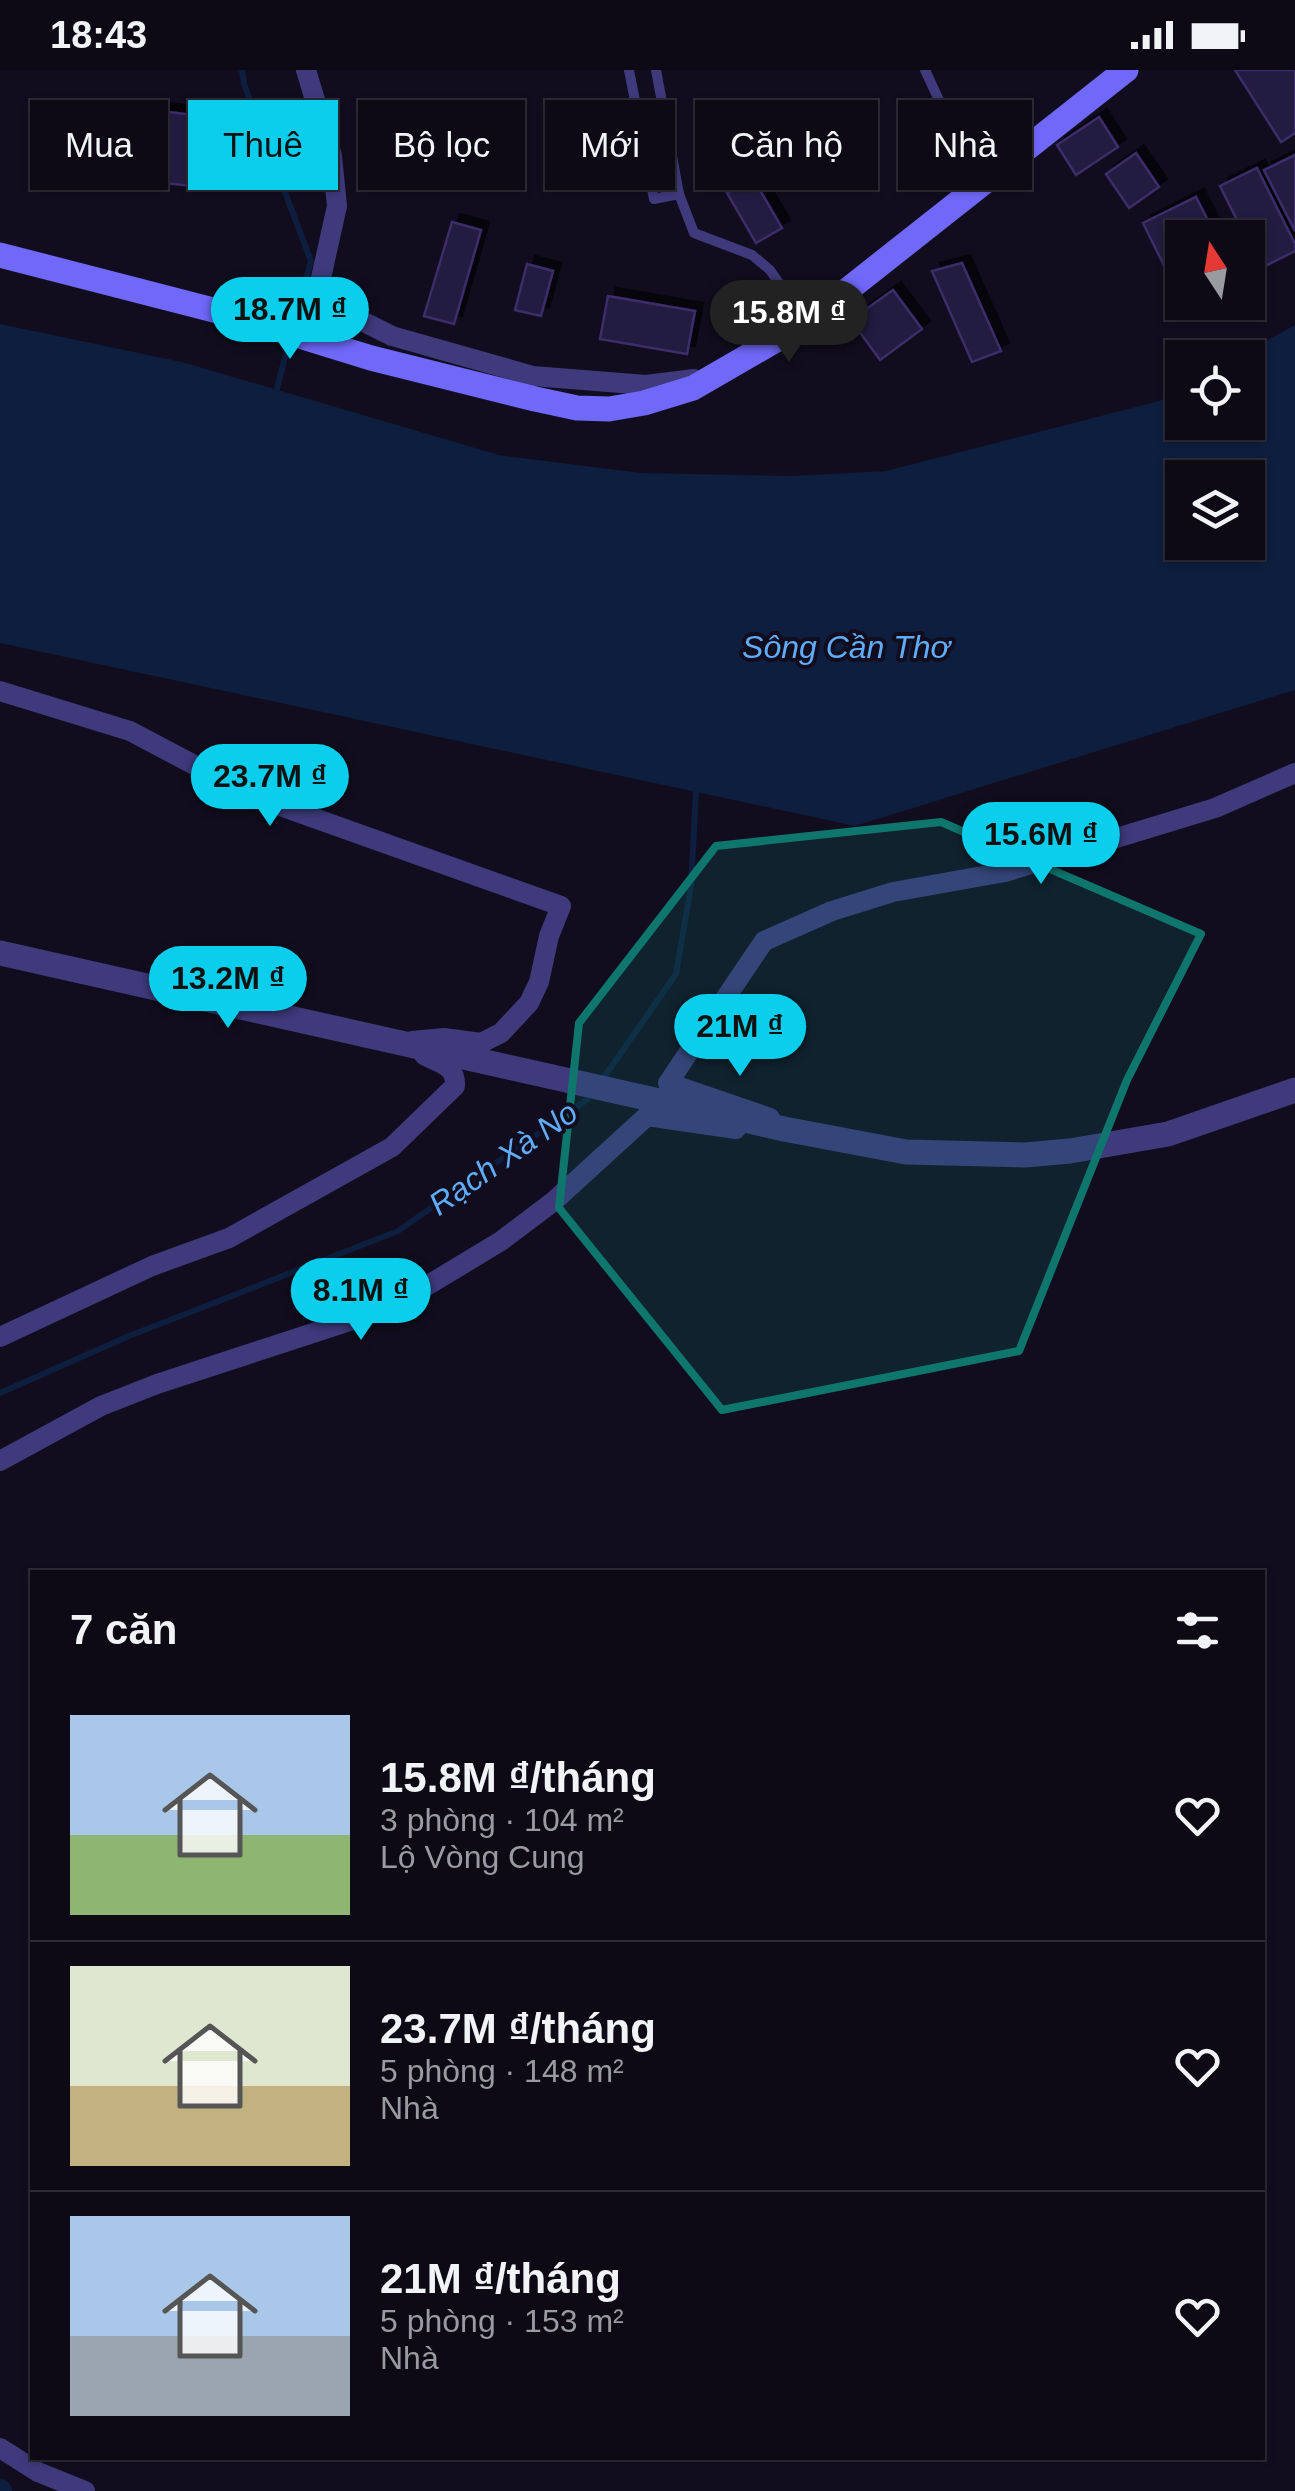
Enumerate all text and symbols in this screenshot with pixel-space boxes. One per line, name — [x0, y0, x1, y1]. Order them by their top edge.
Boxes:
text: 18:43 — [50, 14, 147, 56]
chip: Mua — [30, 100, 168, 190]
chip: Thuê — [188, 100, 338, 190]
chip: Bộ lọc — [358, 100, 525, 190]
chip: Mới — [545, 100, 675, 190]
chip: Căn hộ — [695, 100, 878, 190]
chip: Nhà — [898, 100, 1032, 190]
north arrow — [1165, 220, 1265, 320]
map controls — [1165, 220, 1265, 560]
pin: 18.7M ₫ — [198, 277, 382, 362]
pin: 15.8M ₫ — [697, 280, 881, 365]
text: 18.7M ₫ — [233, 291, 347, 327]
text: 15.8M ₫ — [732, 294, 846, 330]
button: locate — [1165, 340, 1265, 440]
button: layers — [1165, 460, 1265, 560]
water label: Sông Cần Thơ — [742, 629, 953, 665]
pin: 23.7M ₫ — [178, 744, 362, 829]
text: 23.7M ₫ — [213, 758, 327, 794]
pin: 15.6M ₫ — [949, 802, 1133, 887]
text: 15.6M ₫ — [984, 816, 1098, 852]
pin: 13.2M ₫ — [136, 946, 320, 1031]
text: 13.2M ₫ — [171, 960, 285, 996]
pin: 21M ₫ — [670, 994, 810, 1079]
text: 21M ₫ — [696, 1008, 784, 1044]
water label: Rạch Xà No — [422, 1094, 584, 1222]
pin: 8.1M ₫ — [280, 1258, 442, 1343]
text: 8.1M ₫ — [313, 1272, 409, 1308]
icon: filters — [1170, 1603, 1225, 1658]
text: 7 căn — [70, 1606, 177, 1653]
text: 15.8M ₫/tháng — [380, 1754, 656, 1801]
icon: home — [150, 1755, 270, 1875]
icon: heart — [1170, 1788, 1225, 1843]
text: 3 phòng · 104 m² — [380, 1802, 624, 1838]
text: Lộ Vòng Cung — [380, 1839, 585, 1875]
text: 23.7M ₫/tháng — [380, 2005, 656, 2052]
icon: home — [150, 2006, 270, 2126]
icon: heart — [1170, 2039, 1225, 2094]
text: 5 phòng · 148 m² — [380, 2053, 624, 2089]
text: Nhà — [380, 2090, 439, 2126]
text: 21M ₫/tháng — [380, 2255, 621, 2302]
icon: home — [150, 2256, 270, 2376]
icon: heart — [1170, 2289, 1225, 2344]
text: 5 phòng · 153 m² — [380, 2303, 624, 2339]
text: Nhà — [380, 2340, 439, 2376]

